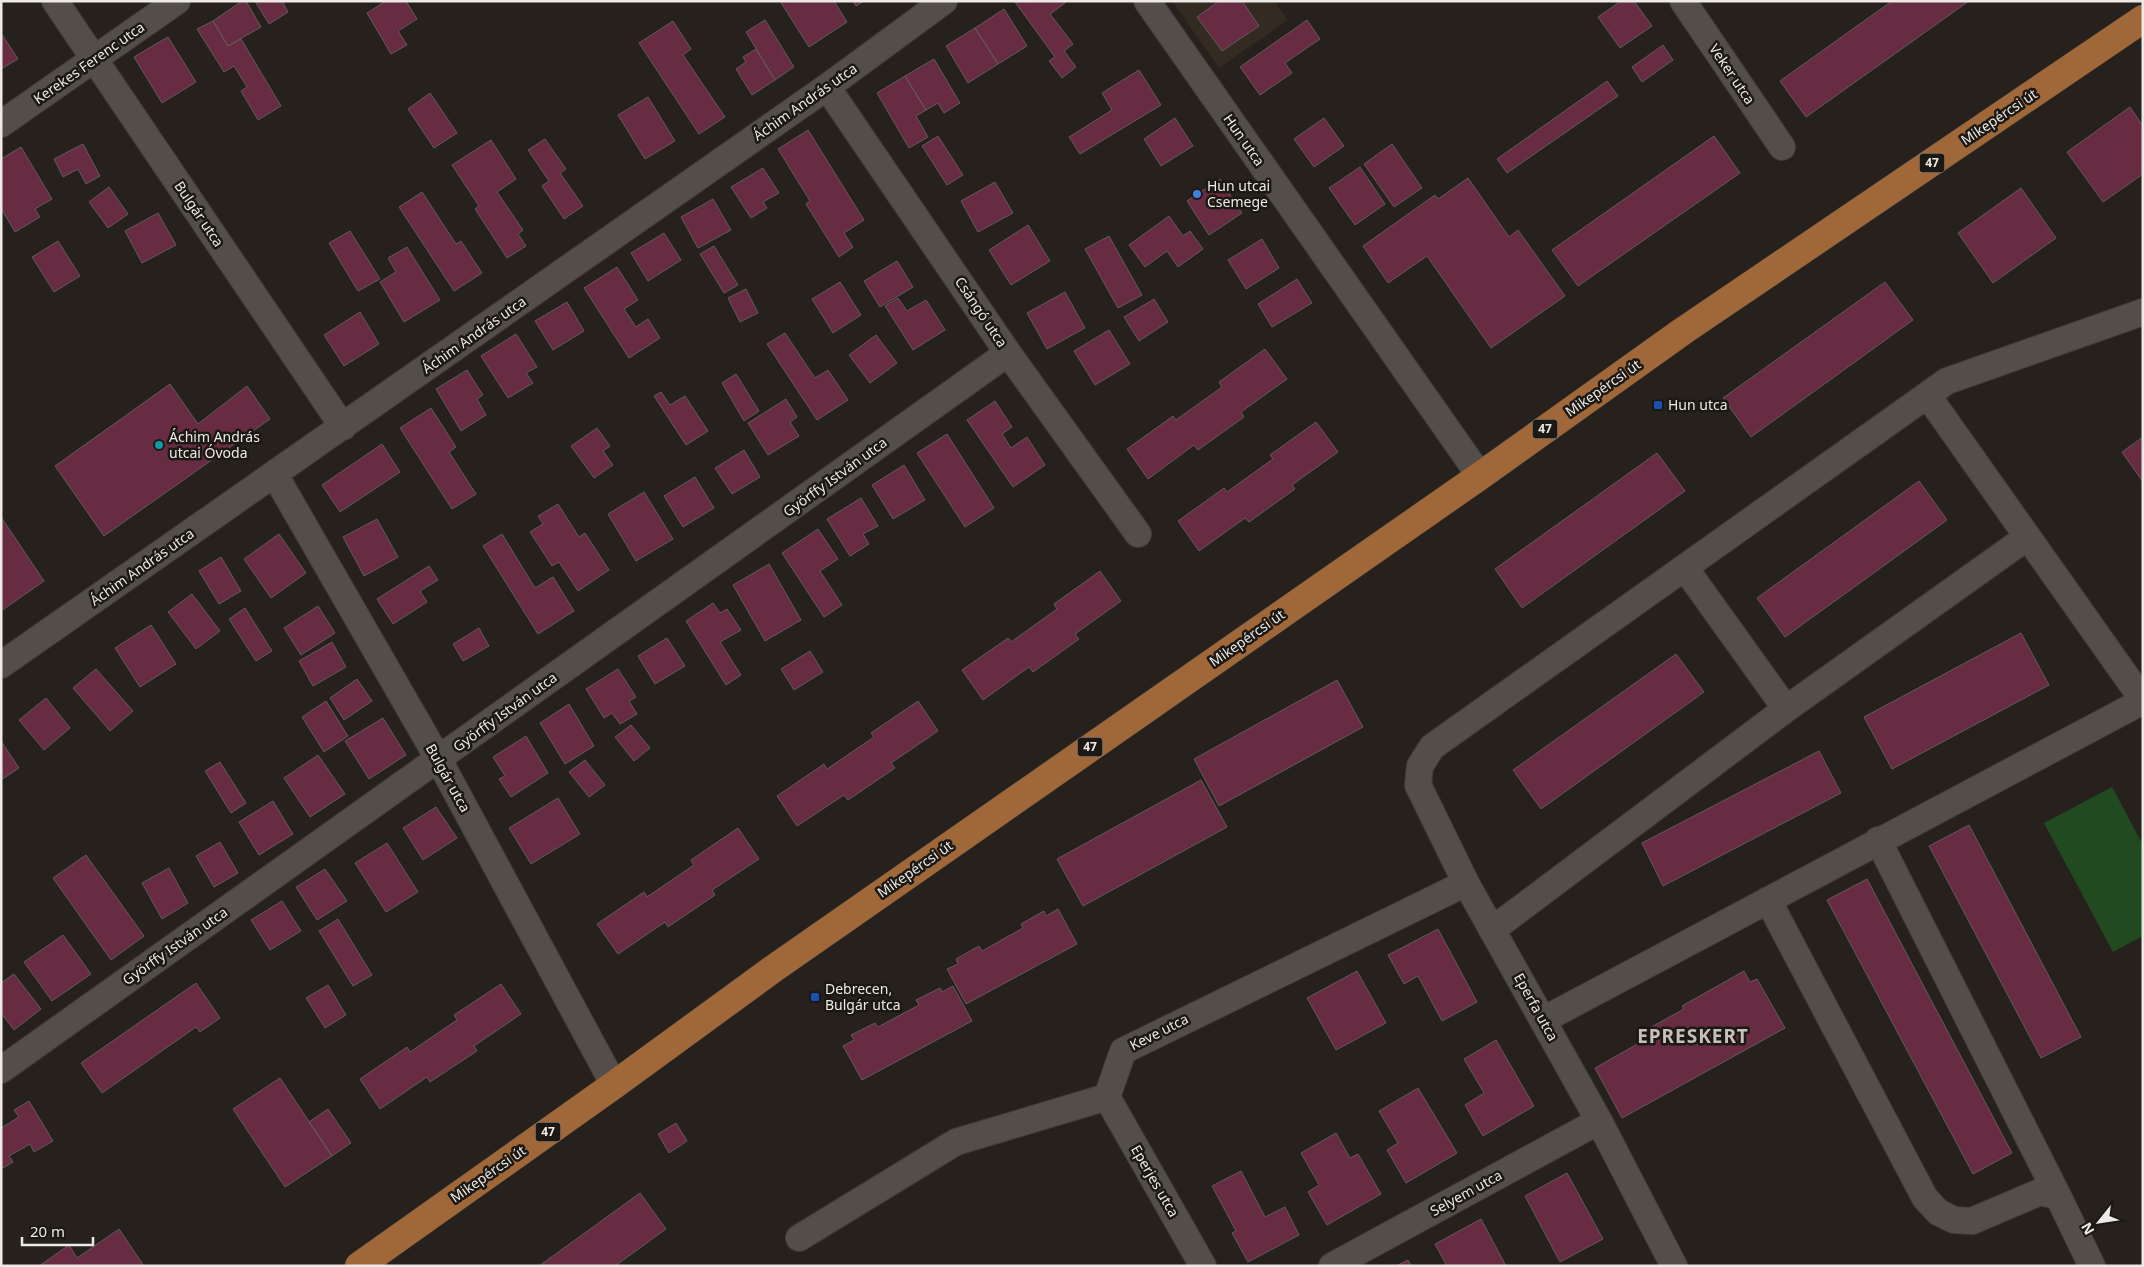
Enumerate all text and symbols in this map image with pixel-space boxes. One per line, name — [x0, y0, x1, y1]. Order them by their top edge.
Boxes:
street label: Kerekes Ferenc utca — [29, 17, 148, 108]
street label: Veker utca — [1705, 40, 1760, 108]
street label: Áchim András utca — [749, 59, 860, 145]
street label: Mikepércsi út — [1957, 84, 2041, 149]
street label: Hun utca — [1220, 110, 1269, 170]
road number: 47 — [1920, 154, 1944, 172]
place label: Hun utcai Csemege — [1207, 176, 1270, 211]
street label: Bulgár utca — [170, 177, 228, 250]
marker: Hun utcai Csemege — [1191, 188, 1203, 200]
street label: Csángó utca — [951, 273, 1012, 351]
street label: Áchim András utca — [418, 292, 529, 378]
street label: Mikepércsi út — [1561, 355, 1644, 421]
place label: Hun utca — [1668, 395, 1728, 414]
marker: Hun utca — [1652, 399, 1664, 411]
road number: 47 — [1532, 419, 1558, 438]
place label: Áchim András utcai Óvoda — [169, 427, 260, 462]
street label: Györffy István utca — [779, 432, 890, 521]
marker: Áchim András utcai Óvoda — [153, 439, 165, 451]
street label: Áchim András utca — [86, 524, 197, 610]
street label: Mikepércsi út — [1205, 605, 1288, 671]
street label: Györffy István utca — [449, 667, 560, 756]
road number: 47 — [1078, 738, 1102, 756]
street label: Bulgár utca — [422, 740, 475, 815]
street label: Mikepércsi út — [873, 836, 956, 902]
street label: Györffy István utca — [118, 902, 231, 989]
street label: Eperfa utca — [1510, 969, 1563, 1044]
place label: Debrecen, Bulgár utca — [825, 979, 901, 1014]
marker: Debrecen, Bulgár utca — [809, 991, 821, 1003]
street label: Keve utca — [1126, 1009, 1191, 1054]
district label: EPRESKERT — [1637, 1023, 1749, 1049]
road number: 47 — [536, 1122, 560, 1142]
street label: Mikepércsi út — [446, 1141, 529, 1207]
street label: Eperjes utca — [1127, 1141, 1184, 1220]
street label: Selyem utca — [1426, 1165, 1505, 1220]
north arrow — [2074, 1197, 2124, 1247]
scale bar — [22, 1214, 94, 1246]
text: N — [2076, 1219, 2098, 1238]
text: 20 m — [30, 1221, 65, 1241]

